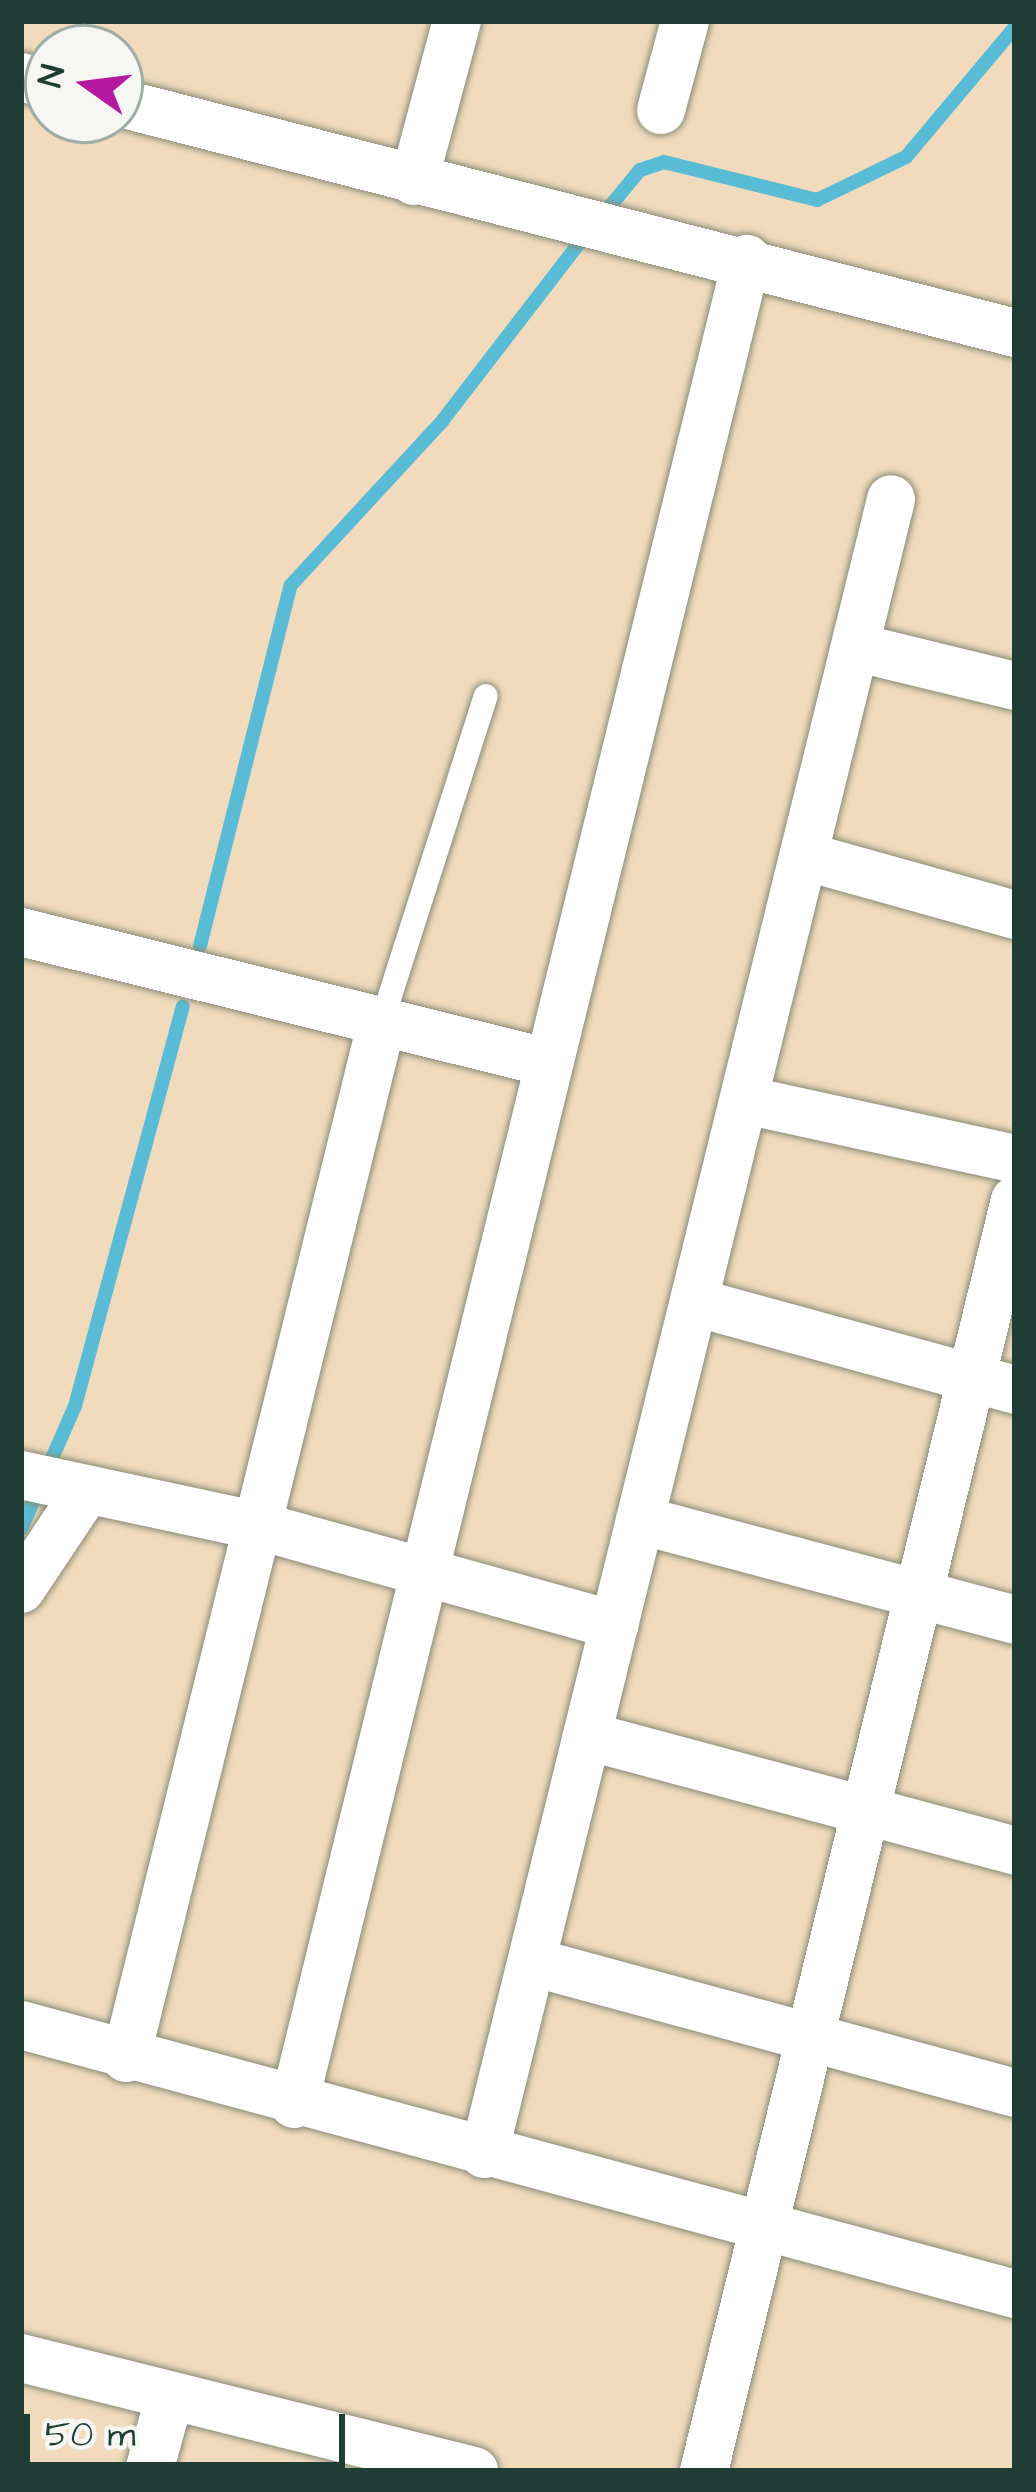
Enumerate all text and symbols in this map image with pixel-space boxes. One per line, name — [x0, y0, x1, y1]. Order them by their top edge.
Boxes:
north arrow — [24, 24, 144, 144]
text: N — [27, 60, 77, 92]
scale bar — [30, 2390, 351, 2464]
text: 50 m — [45, 2409, 136, 2460]

